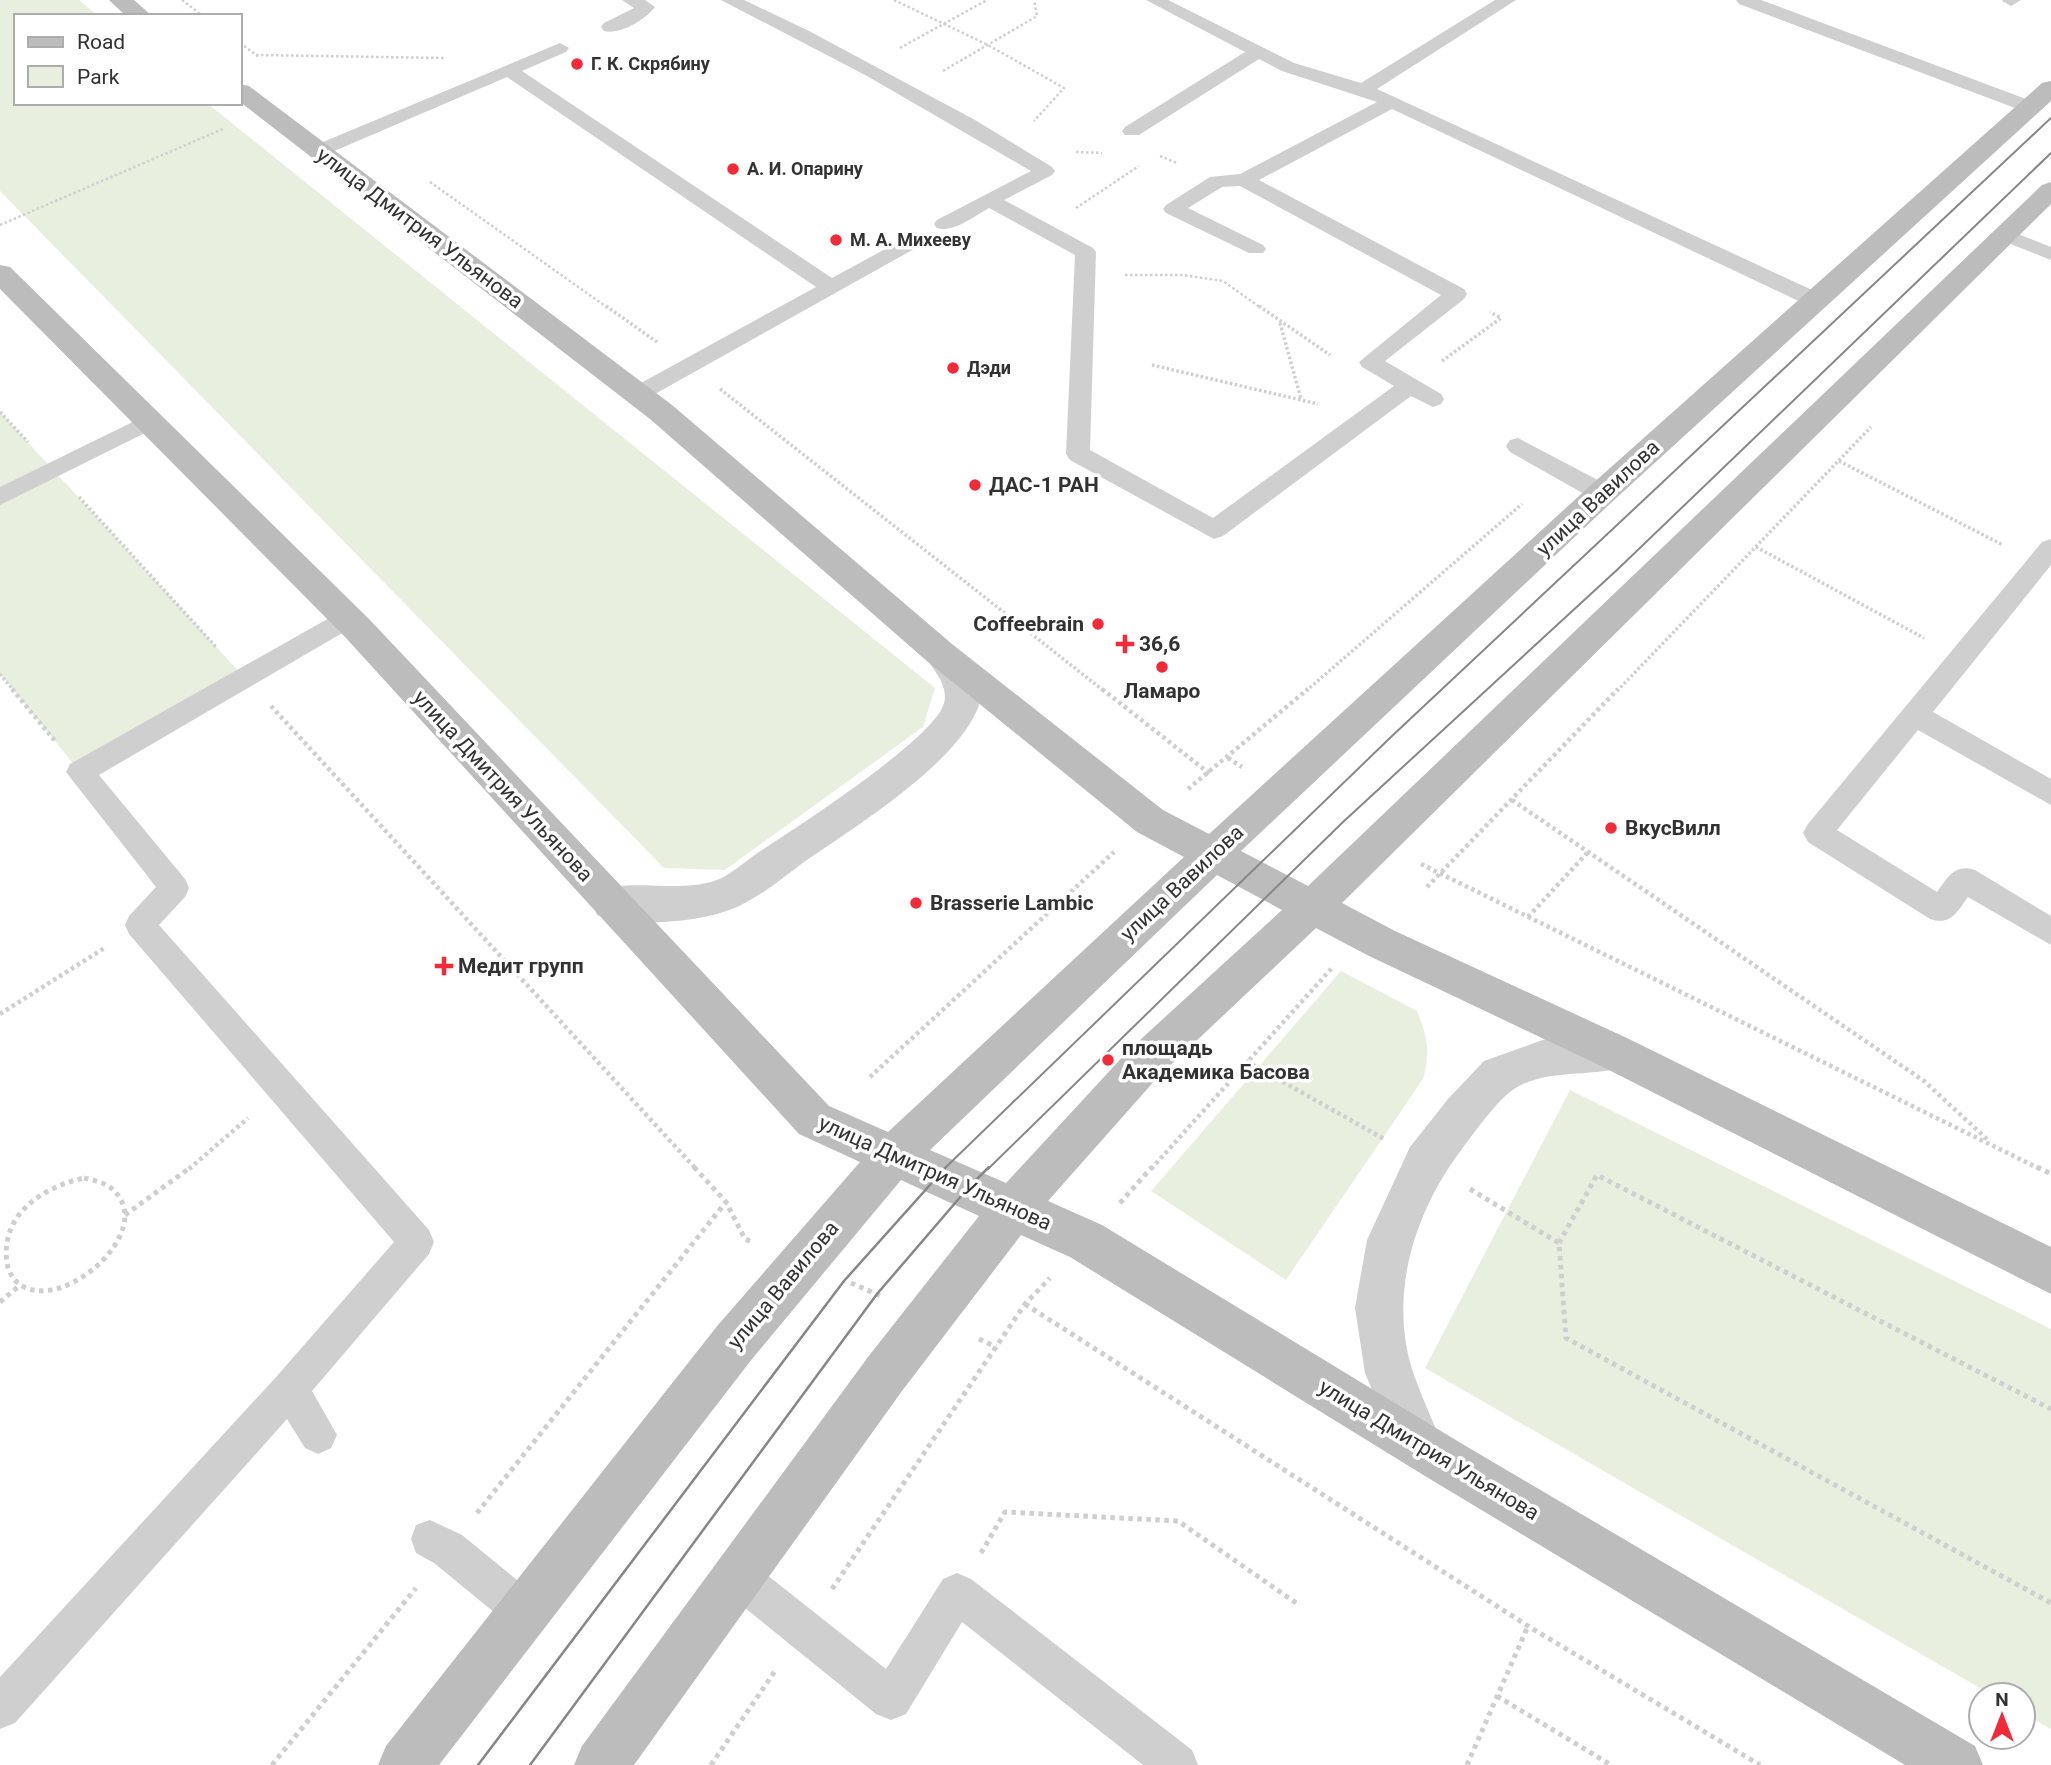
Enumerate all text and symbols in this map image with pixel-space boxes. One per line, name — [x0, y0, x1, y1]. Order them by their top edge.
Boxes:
legend — [14, 14, 242, 105]
text: Road — [77, 30, 125, 54]
place label: Г. К. Скрябину — [591, 53, 711, 74]
marker: Г. К. Скрябину — [569, 56, 585, 72]
text: Park — [77, 65, 120, 89]
street label: улица Дмитрия Ульянова — [312, 143, 528, 313]
place label: А. И. Опарину — [747, 158, 864, 179]
marker: А. И. Опарину — [725, 161, 741, 177]
place label: М. А. Михееву — [850, 229, 972, 250]
marker: М. А. Михееву — [828, 232, 844, 248]
place label: Дэди — [967, 357, 1011, 378]
marker: Дэди — [945, 360, 961, 376]
street label: улица Вавилова — [1532, 435, 1664, 561]
place label: ДАС-1 РАН — [989, 473, 1099, 497]
marker: ДАС-1 РАН — [967, 477, 983, 493]
place label: Coffeebrain — [973, 612, 1084, 636]
marker: Coffeebrain — [1090, 616, 1106, 632]
place label: 36,6 — [1139, 632, 1180, 656]
marker: 36,6 — [1117, 636, 1133, 652]
marker: Ламаро — [1154, 659, 1170, 675]
place label: Ламаро — [1124, 679, 1201, 703]
street label: улица Дмитрия Ульянова — [408, 686, 598, 886]
place label: ВкусВилл — [1625, 816, 1721, 840]
street label: улица Вавилова — [1116, 820, 1248, 946]
marker: ВкусВилл — [1603, 820, 1619, 836]
place label: Brasserie Lambic — [930, 891, 1094, 915]
marker: Brasserie Lambic — [908, 895, 924, 911]
place label: Медит групп — [458, 954, 584, 978]
marker: Медит групп — [436, 958, 452, 974]
place label: площадь Академика Басова — [1122, 1036, 1310, 1084]
marker: площадь Академика Басова — [1100, 1052, 1116, 1068]
street label: улица Дмитрия Ульянова — [815, 1111, 1055, 1235]
street label: улица Вавилова — [723, 1216, 843, 1354]
street label: улица Дмитрия Ульянова — [1315, 1375, 1543, 1525]
north arrow — [1967, 1681, 2037, 1751]
text: N — [1995, 1688, 2009, 1711]

